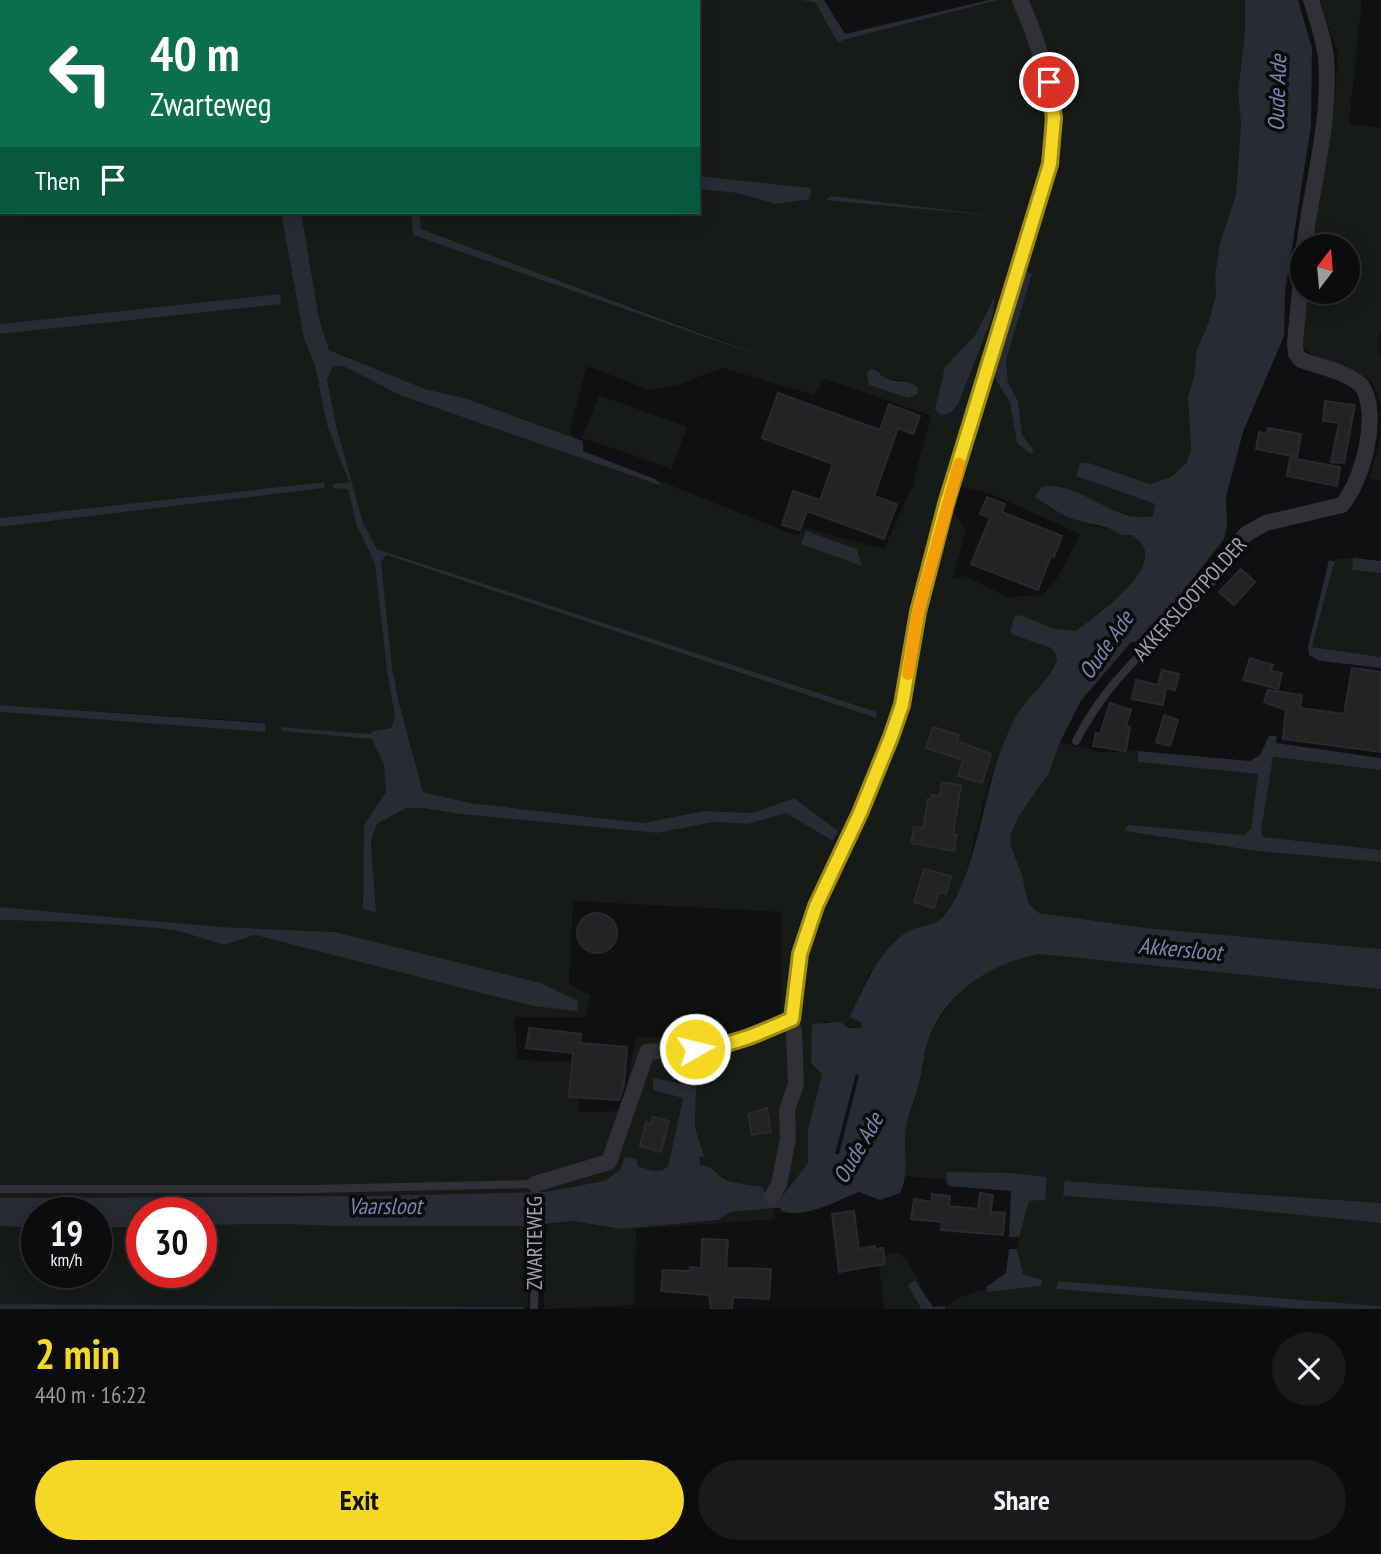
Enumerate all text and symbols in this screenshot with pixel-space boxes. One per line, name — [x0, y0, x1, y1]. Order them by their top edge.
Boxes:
text: 40 m — [150, 21, 239, 85]
icon: left — [35, 28, 126, 119]
pin — [1019, 52, 1079, 112]
water label: Oude Ade — [1261, 53, 1292, 132]
icon: arrive — [1030, 63, 1068, 101]
text: Zwarteweg — [150, 83, 271, 125]
icon: arrive — [94, 161, 132, 199]
text: Then — [35, 164, 80, 197]
north arrow — [1290, 234, 1360, 304]
map controls — [1290, 234, 1360, 304]
street label: AKKERSLOOTPOLDER — [1127, 531, 1252, 666]
water label: Oude Ade — [1072, 604, 1140, 684]
water label: Akkersloot — [1137, 930, 1226, 967]
position arrow — [658, 1012, 732, 1086]
water label: Oude Ade — [826, 1106, 890, 1188]
water label: Vaarsloot — [348, 1191, 425, 1220]
street label: ZWARTEWEG — [521, 1196, 548, 1290]
speed limit sign: 30 — [126, 1197, 217, 1288]
text: 19 — [50, 1210, 83, 1256]
text: km/h — [51, 1248, 82, 1271]
text: 2 min — [35, 1326, 120, 1381]
button: close — [1272, 1332, 1346, 1406]
text: 440 m · 16:22 — [35, 1380, 147, 1409]
button: Exit — [35, 1460, 684, 1540]
button: Share — [698, 1460, 1346, 1540]

